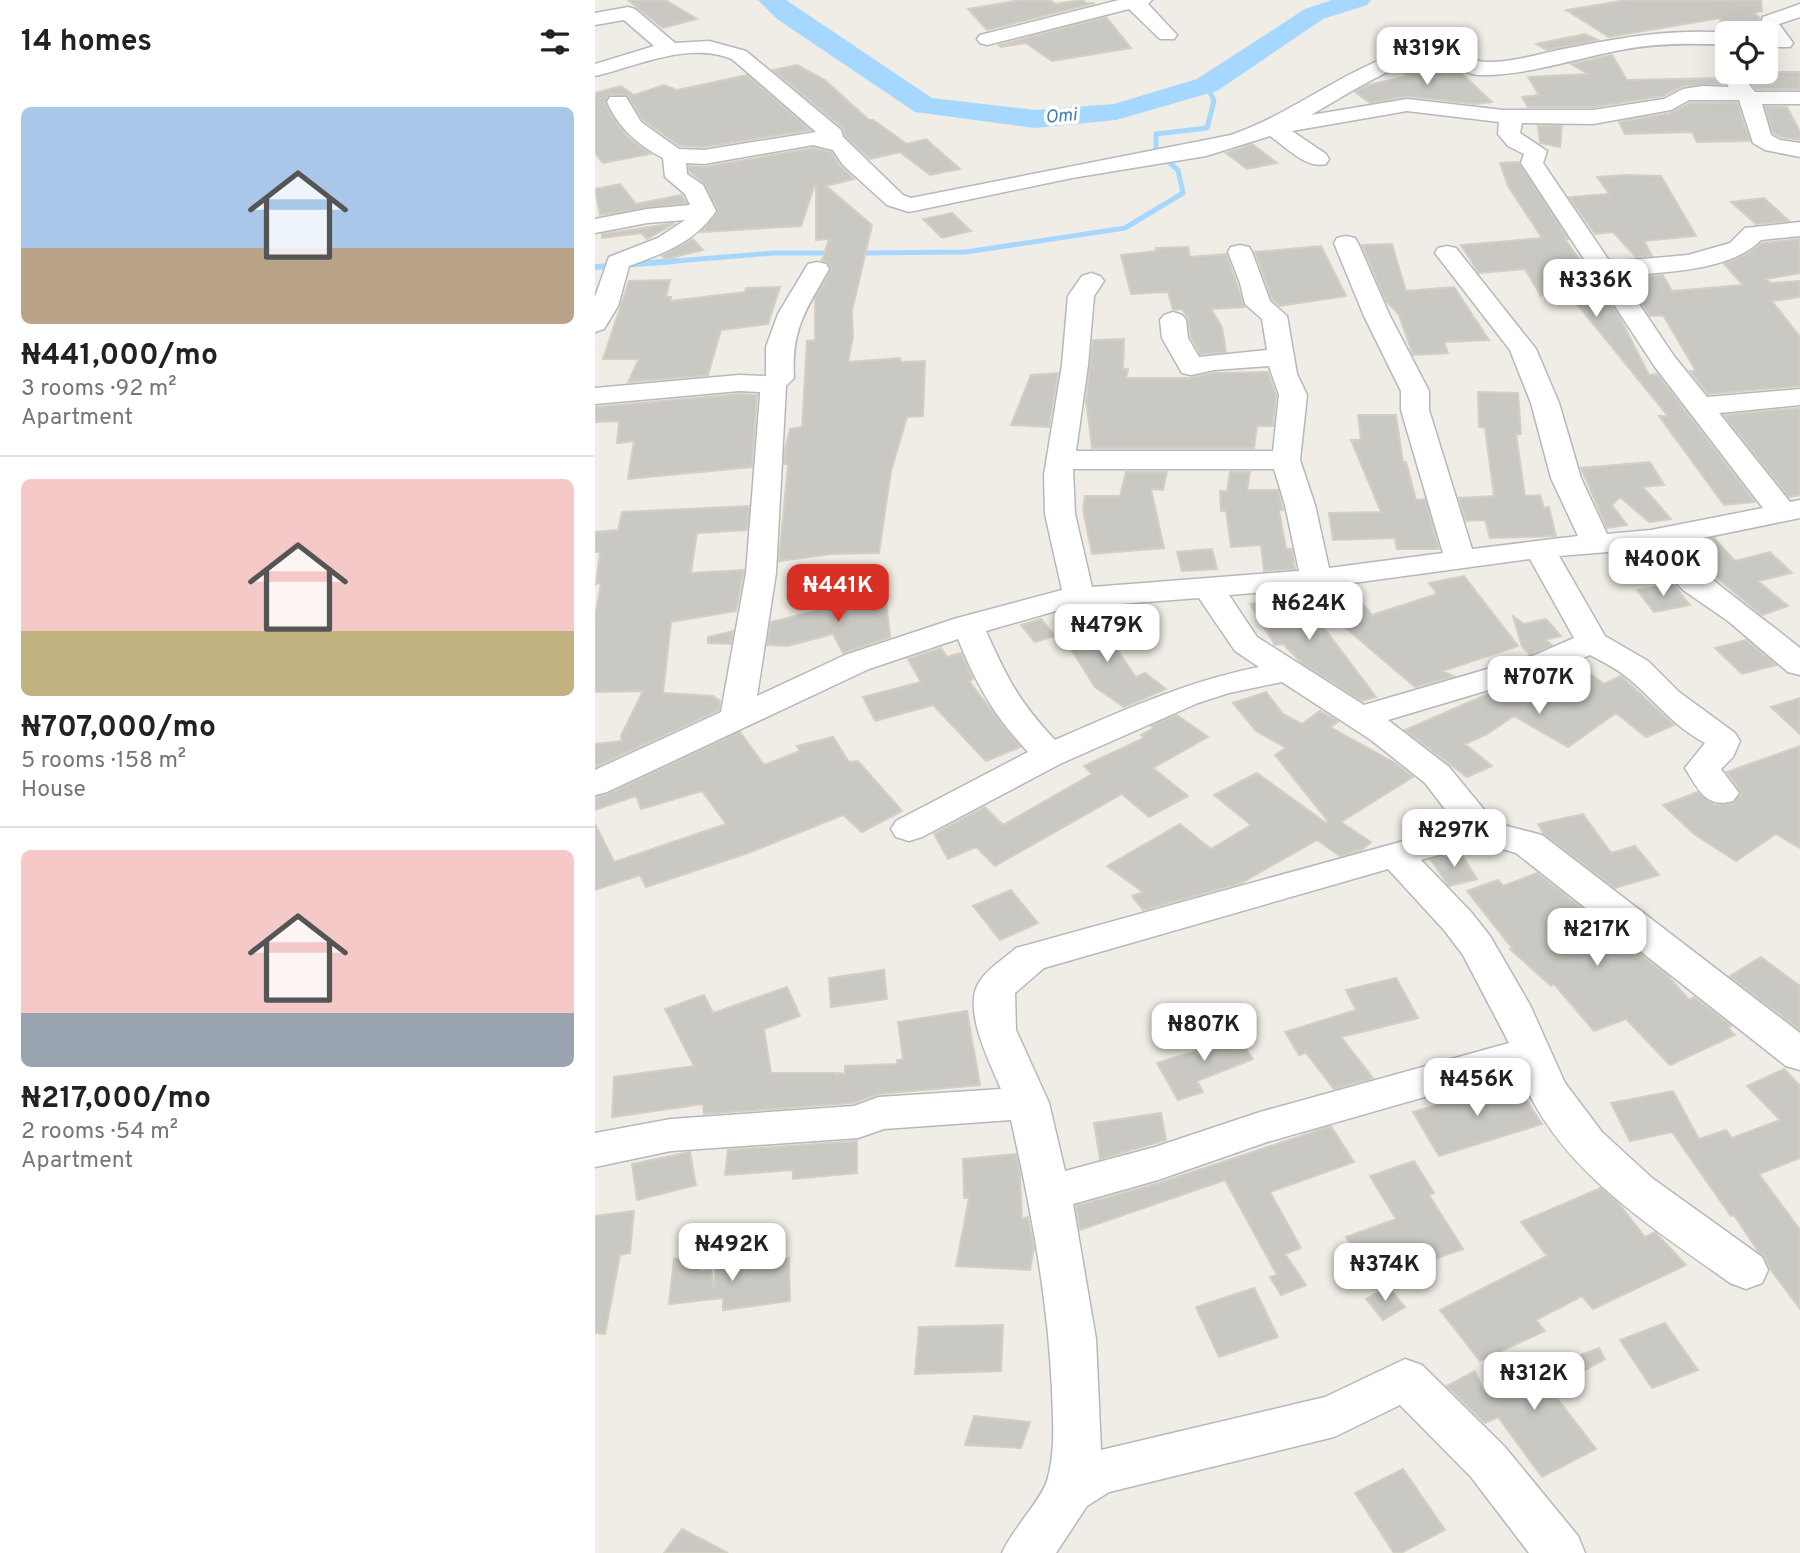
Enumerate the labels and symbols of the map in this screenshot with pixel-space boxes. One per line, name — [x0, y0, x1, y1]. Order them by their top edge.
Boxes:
pin: ₦319K — [1378, 28, 1476, 87]
water label: Omi — [1044, 104, 1079, 130]
pin: ₦336K — [1547, 260, 1645, 319]
pin: ₦400K — [1614, 538, 1712, 598]
pin: ₦441K — [789, 564, 887, 624]
pin: ₦624K — [1260, 582, 1358, 642]
pin: ₦479K — [1058, 604, 1156, 664]
pin: ₦707K — [1490, 656, 1588, 716]
pin: ₦297K — [1405, 810, 1503, 869]
pin: ₦217K — [1548, 908, 1646, 968]
pin: ₦807K — [1155, 1004, 1253, 1063]
pin: ₦456K — [1428, 1058, 1526, 1118]
pin: ₦492K — [683, 1224, 781, 1283]
pin: ₦374K — [1336, 1244, 1434, 1303]
pin: ₦312K — [1485, 1352, 1583, 1412]

